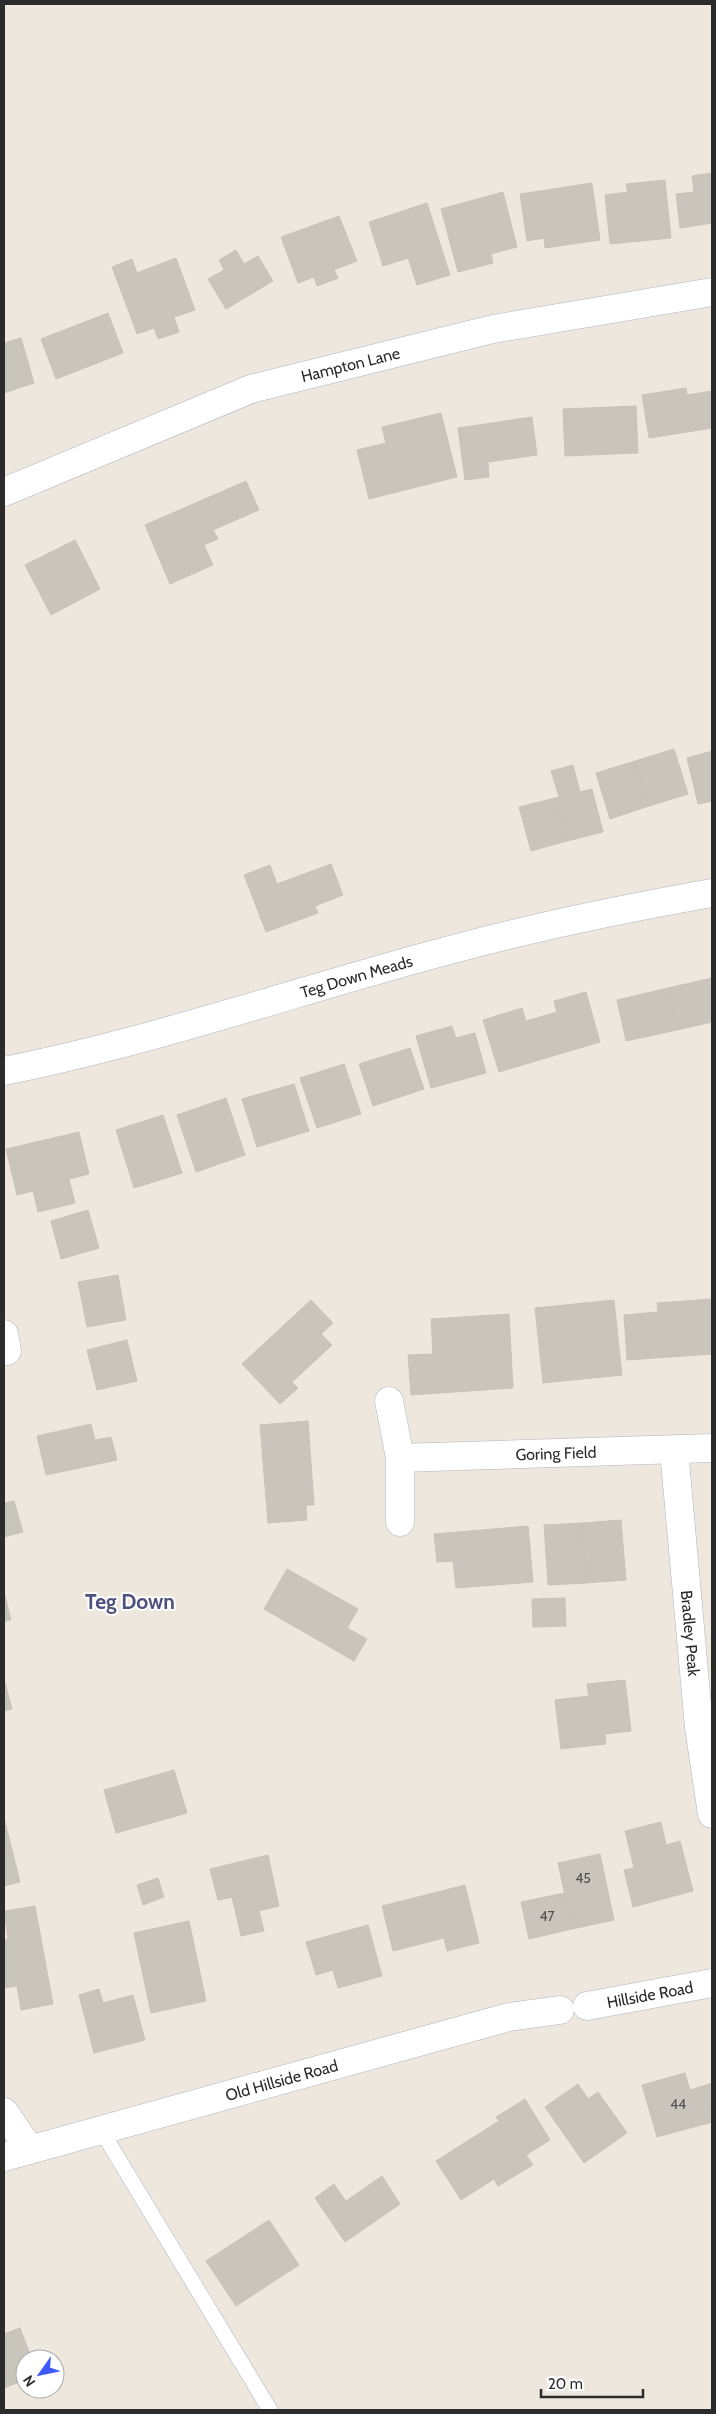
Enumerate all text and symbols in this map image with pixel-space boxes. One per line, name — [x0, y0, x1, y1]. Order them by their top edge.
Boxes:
street label: Hampton Lane — [299, 343, 402, 386]
street label: Teg Down Meads — [298, 951, 415, 1002]
street label: Goring Field — [515, 1442, 597, 1464]
district label: Teg Down — [85, 1589, 175, 1614]
street label: Bradley Peak — [677, 1589, 704, 1678]
house number: 45 — [575, 1869, 591, 1887]
house number: 47 — [539, 1907, 555, 1925]
street label: Hillside Road — [605, 1977, 695, 2012]
street label: Old Hillside Road — [223, 2055, 340, 2105]
house number: 44 — [670, 2095, 686, 2113]
north arrow — [15, 2349, 65, 2399]
scale bar — [541, 2366, 644, 2398]
text: N — [19, 2372, 39, 2390]
text: 20 m — [548, 2375, 583, 2393]

